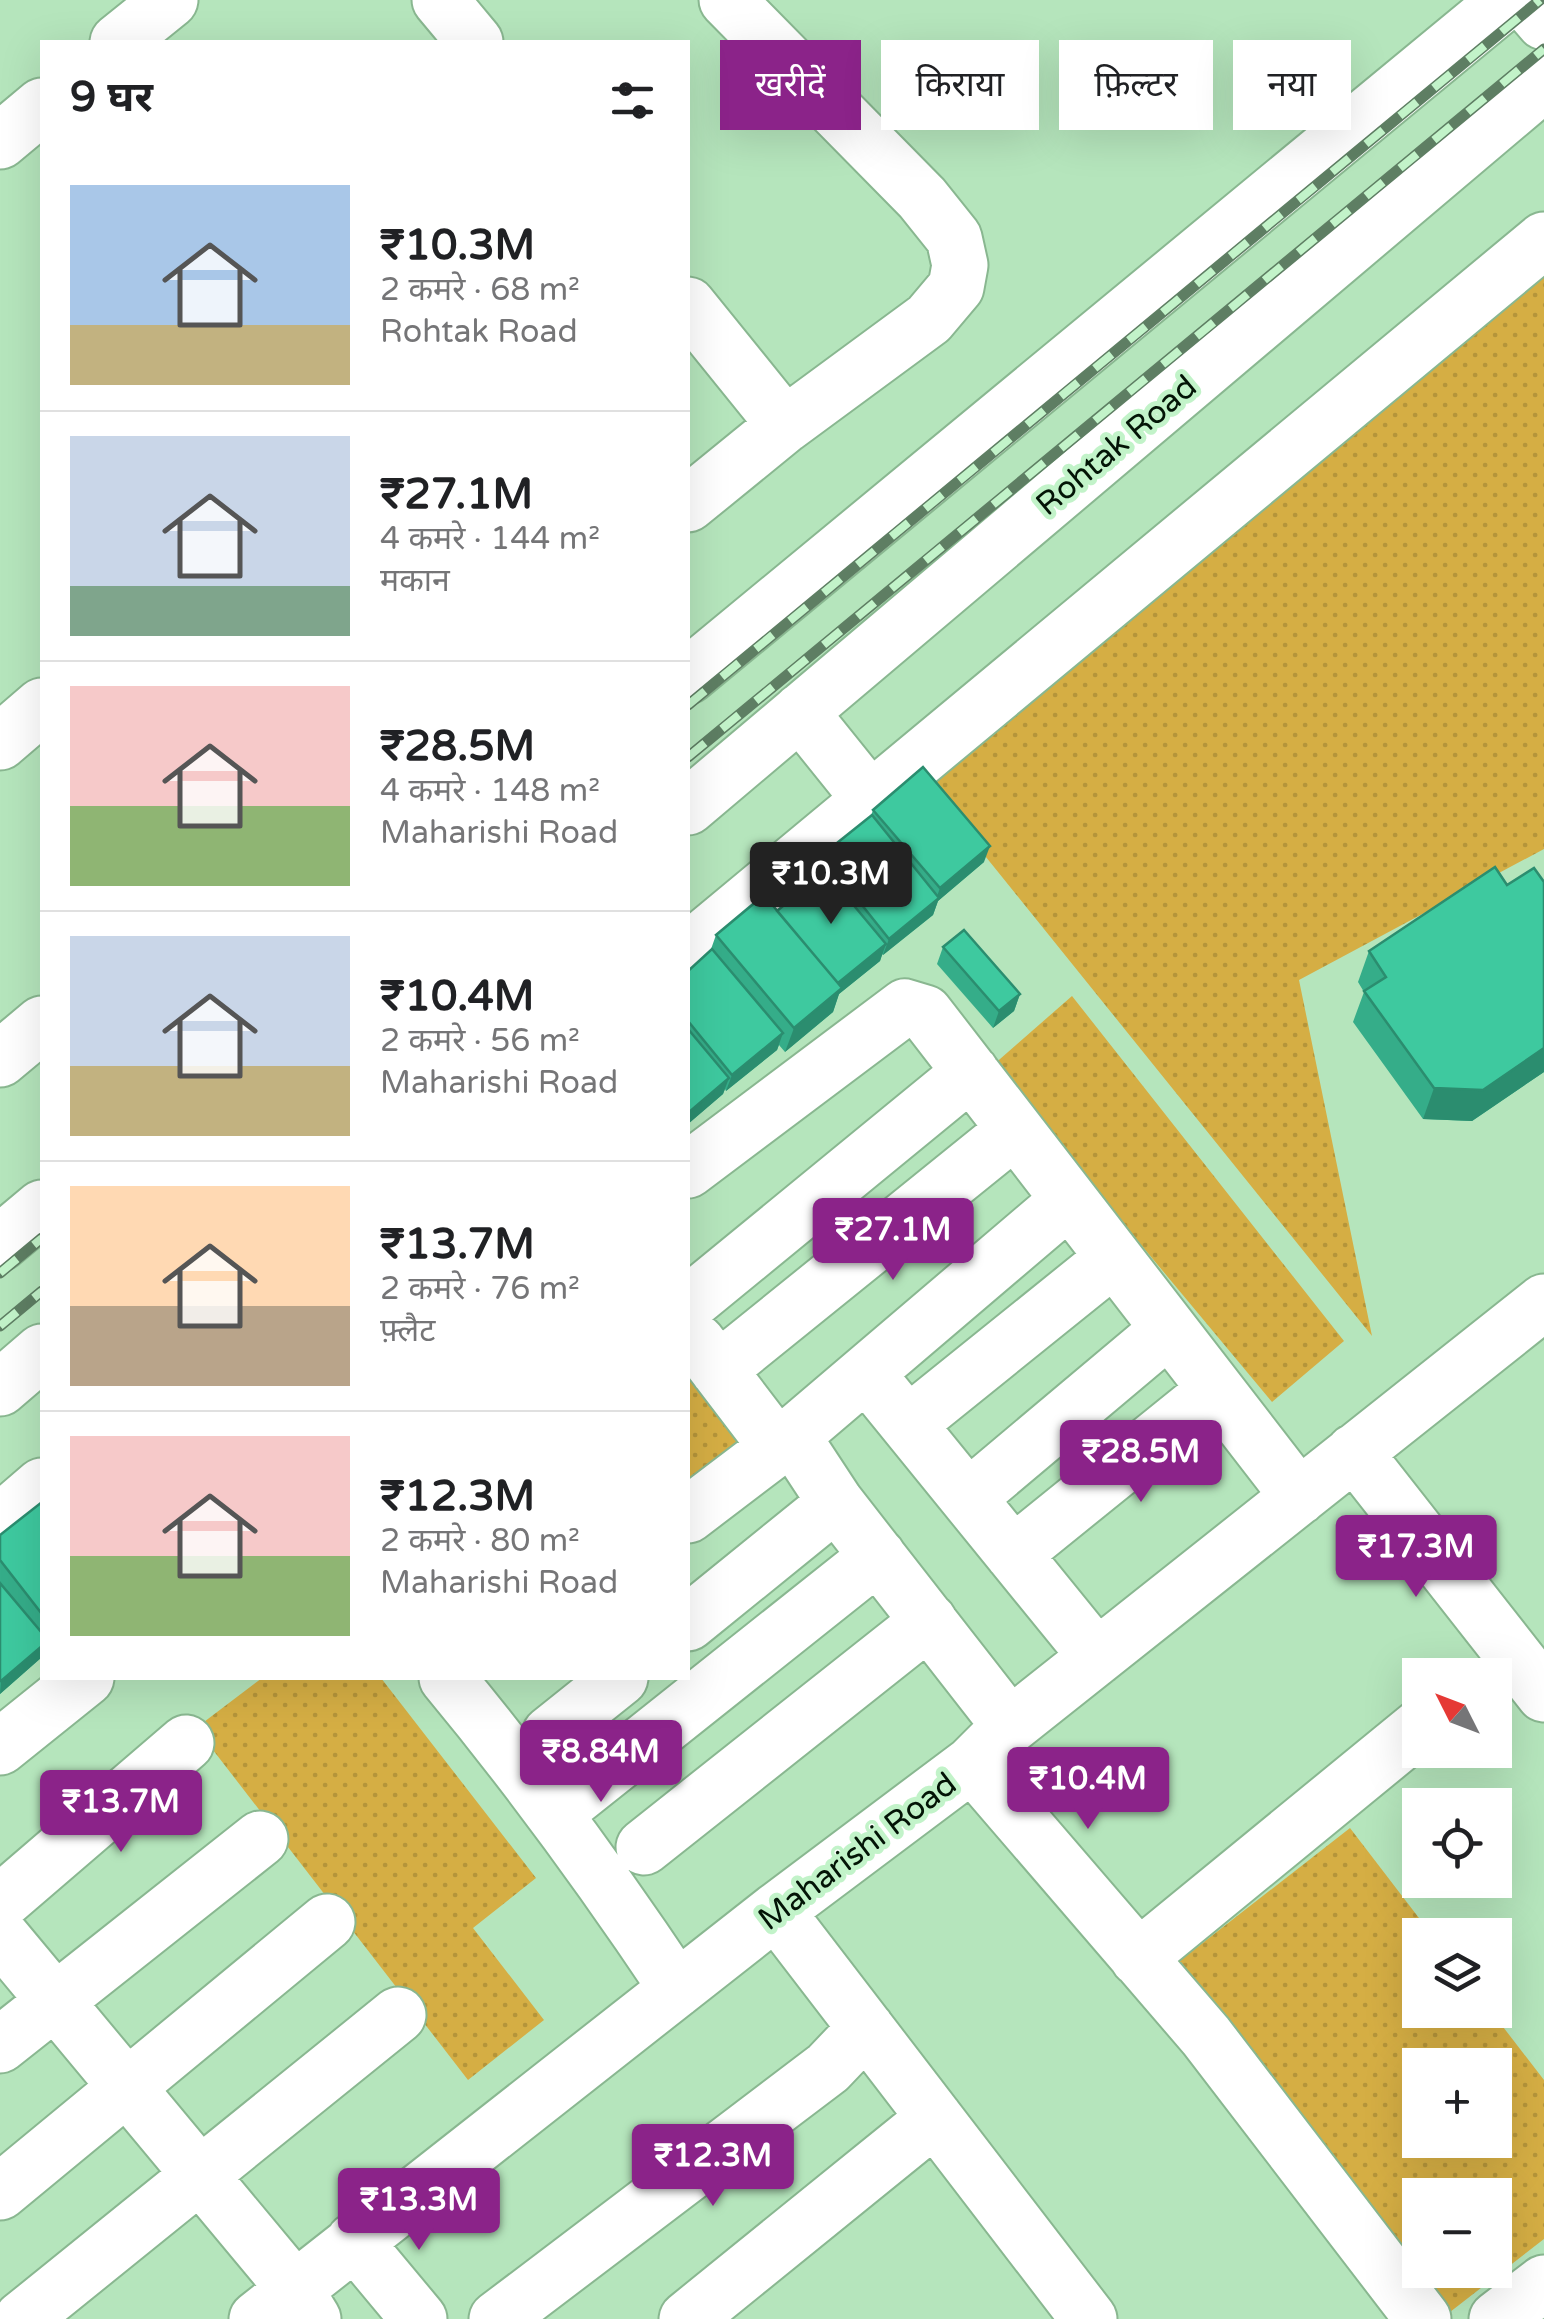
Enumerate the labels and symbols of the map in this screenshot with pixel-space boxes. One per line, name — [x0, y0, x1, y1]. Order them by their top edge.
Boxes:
street label: Rohtak Road — [1029, 368, 1205, 524]
pin: ₹10.3M — [750, 842, 912, 927]
pin: ₹27.1M — [812, 1198, 974, 1283]
pin: ₹28.5M — [1060, 1420, 1222, 1505]
pin: ₹17.3M — [1335, 1515, 1497, 1600]
north arrow — [1402, 1658, 1512, 1768]
pin: ₹8.84M — [520, 1720, 682, 1805]
pin: ₹10.4M — [1007, 1747, 1169, 1832]
street label: Maharishi Road — [751, 1765, 964, 1939]
pin: ₹13.7M — [40, 1770, 202, 1855]
pin: ₹12.3M — [632, 2124, 794, 2209]
pin: ₹13.3M — [338, 2168, 500, 2253]

